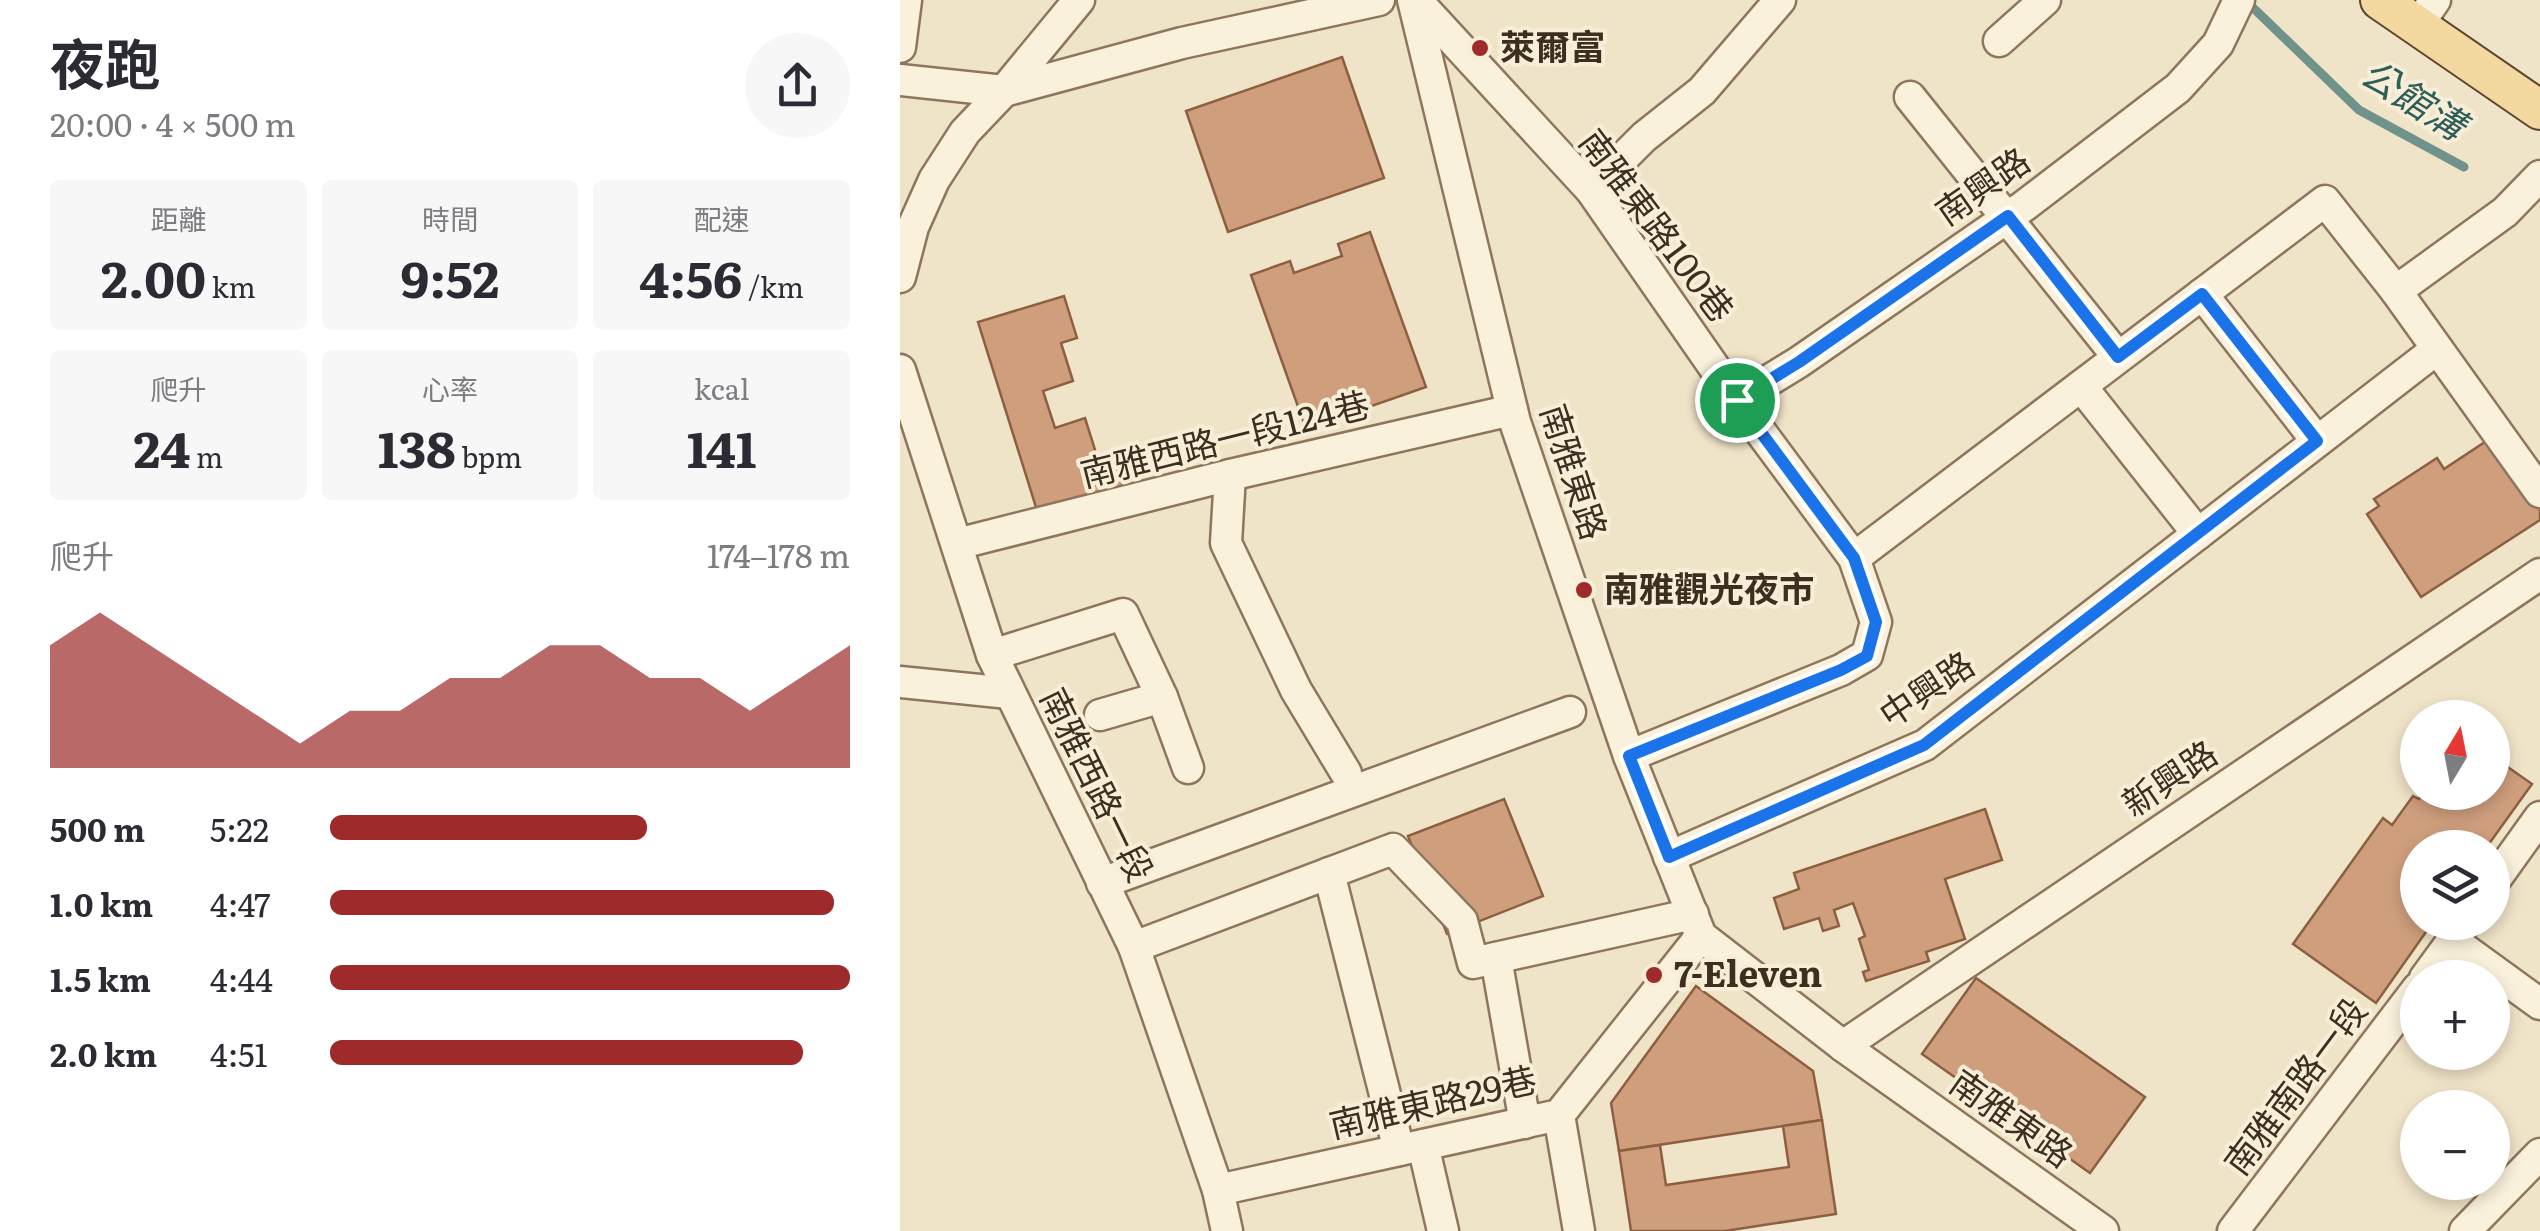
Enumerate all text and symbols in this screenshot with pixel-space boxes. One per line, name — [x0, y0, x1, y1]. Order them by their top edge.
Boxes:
place label: 萊爾富 — [1500, 19, 1605, 71]
text: 夜跑 — [50, 20, 160, 102]
button: share — [745, 33, 850, 138]
marker: 萊爾富 — [1469, 37, 1491, 59]
water label: 公館溝 — [2351, 43, 2483, 154]
text: 20:00 · 4 × 500 m — [50, 99, 296, 147]
street label: 南雅東路100巷 — [1569, 117, 1748, 332]
street label: 南興路 — [1923, 133, 2039, 236]
text: 距離 — [150, 197, 206, 239]
text: 時間 — [422, 197, 478, 239]
text: 配速 — [694, 197, 750, 239]
text: 2.00 — [101, 239, 206, 313]
text: 9:52 — [401, 239, 499, 313]
text: 4:56 — [639, 239, 742, 313]
text: km — [206, 265, 256, 307]
text: /km — [742, 265, 804, 307]
pin — [1695, 358, 1780, 443]
text: 爬升 — [150, 367, 206, 409]
text: 心率 — [422, 367, 478, 409]
text: kcal — [694, 367, 749, 409]
icon: arrive — [1710, 373, 1765, 428]
street label: 南雅西路一段124巷 — [1074, 376, 1374, 498]
street label: 南雅東路 — [1529, 396, 1622, 546]
text: 24 — [133, 409, 190, 483]
text: 138 — [378, 409, 456, 483]
text: 141 — [687, 409, 757, 483]
text: m — [190, 435, 223, 477]
text: bpm — [456, 435, 522, 477]
text: 爬升 — [50, 530, 114, 578]
text: 174–178 m — [707, 530, 850, 578]
place label: 南雅觀光夜市 — [1604, 561, 1814, 613]
marker: 南雅觀光夜市 — [1573, 579, 1595, 601]
street label: 中興路 — [1867, 637, 1983, 738]
street label: 南雅西路一段 — [1029, 678, 1168, 889]
north arrow — [2400, 700, 2510, 810]
map controls — [2400, 700, 2510, 1200]
street label: 新興路 — [2110, 726, 2226, 827]
text: 500 m — [50, 804, 145, 852]
text: 5:22 — [210, 804, 269, 852]
button: layers — [2400, 830, 2510, 940]
text: 1.0 km — [50, 879, 153, 927]
text: 4:47 — [210, 879, 270, 927]
place label: 7-Eleven — [1674, 946, 1822, 998]
text: 1.5 km — [50, 954, 151, 1002]
text: 4:44 — [210, 954, 273, 1002]
button: + — [2400, 960, 2510, 1070]
marker: 7-Eleven — [1643, 964, 1665, 986]
street label: 南雅南路一段 — [2210, 986, 2378, 1185]
text: 2.0 km — [50, 1029, 157, 1077]
text: 4:51 — [210, 1029, 268, 1077]
street label: 南雅東路29巷 — [1324, 1051, 1541, 1149]
street label: 南雅東路 — [1940, 1055, 2085, 1178]
button: − — [2400, 1090, 2510, 1200]

